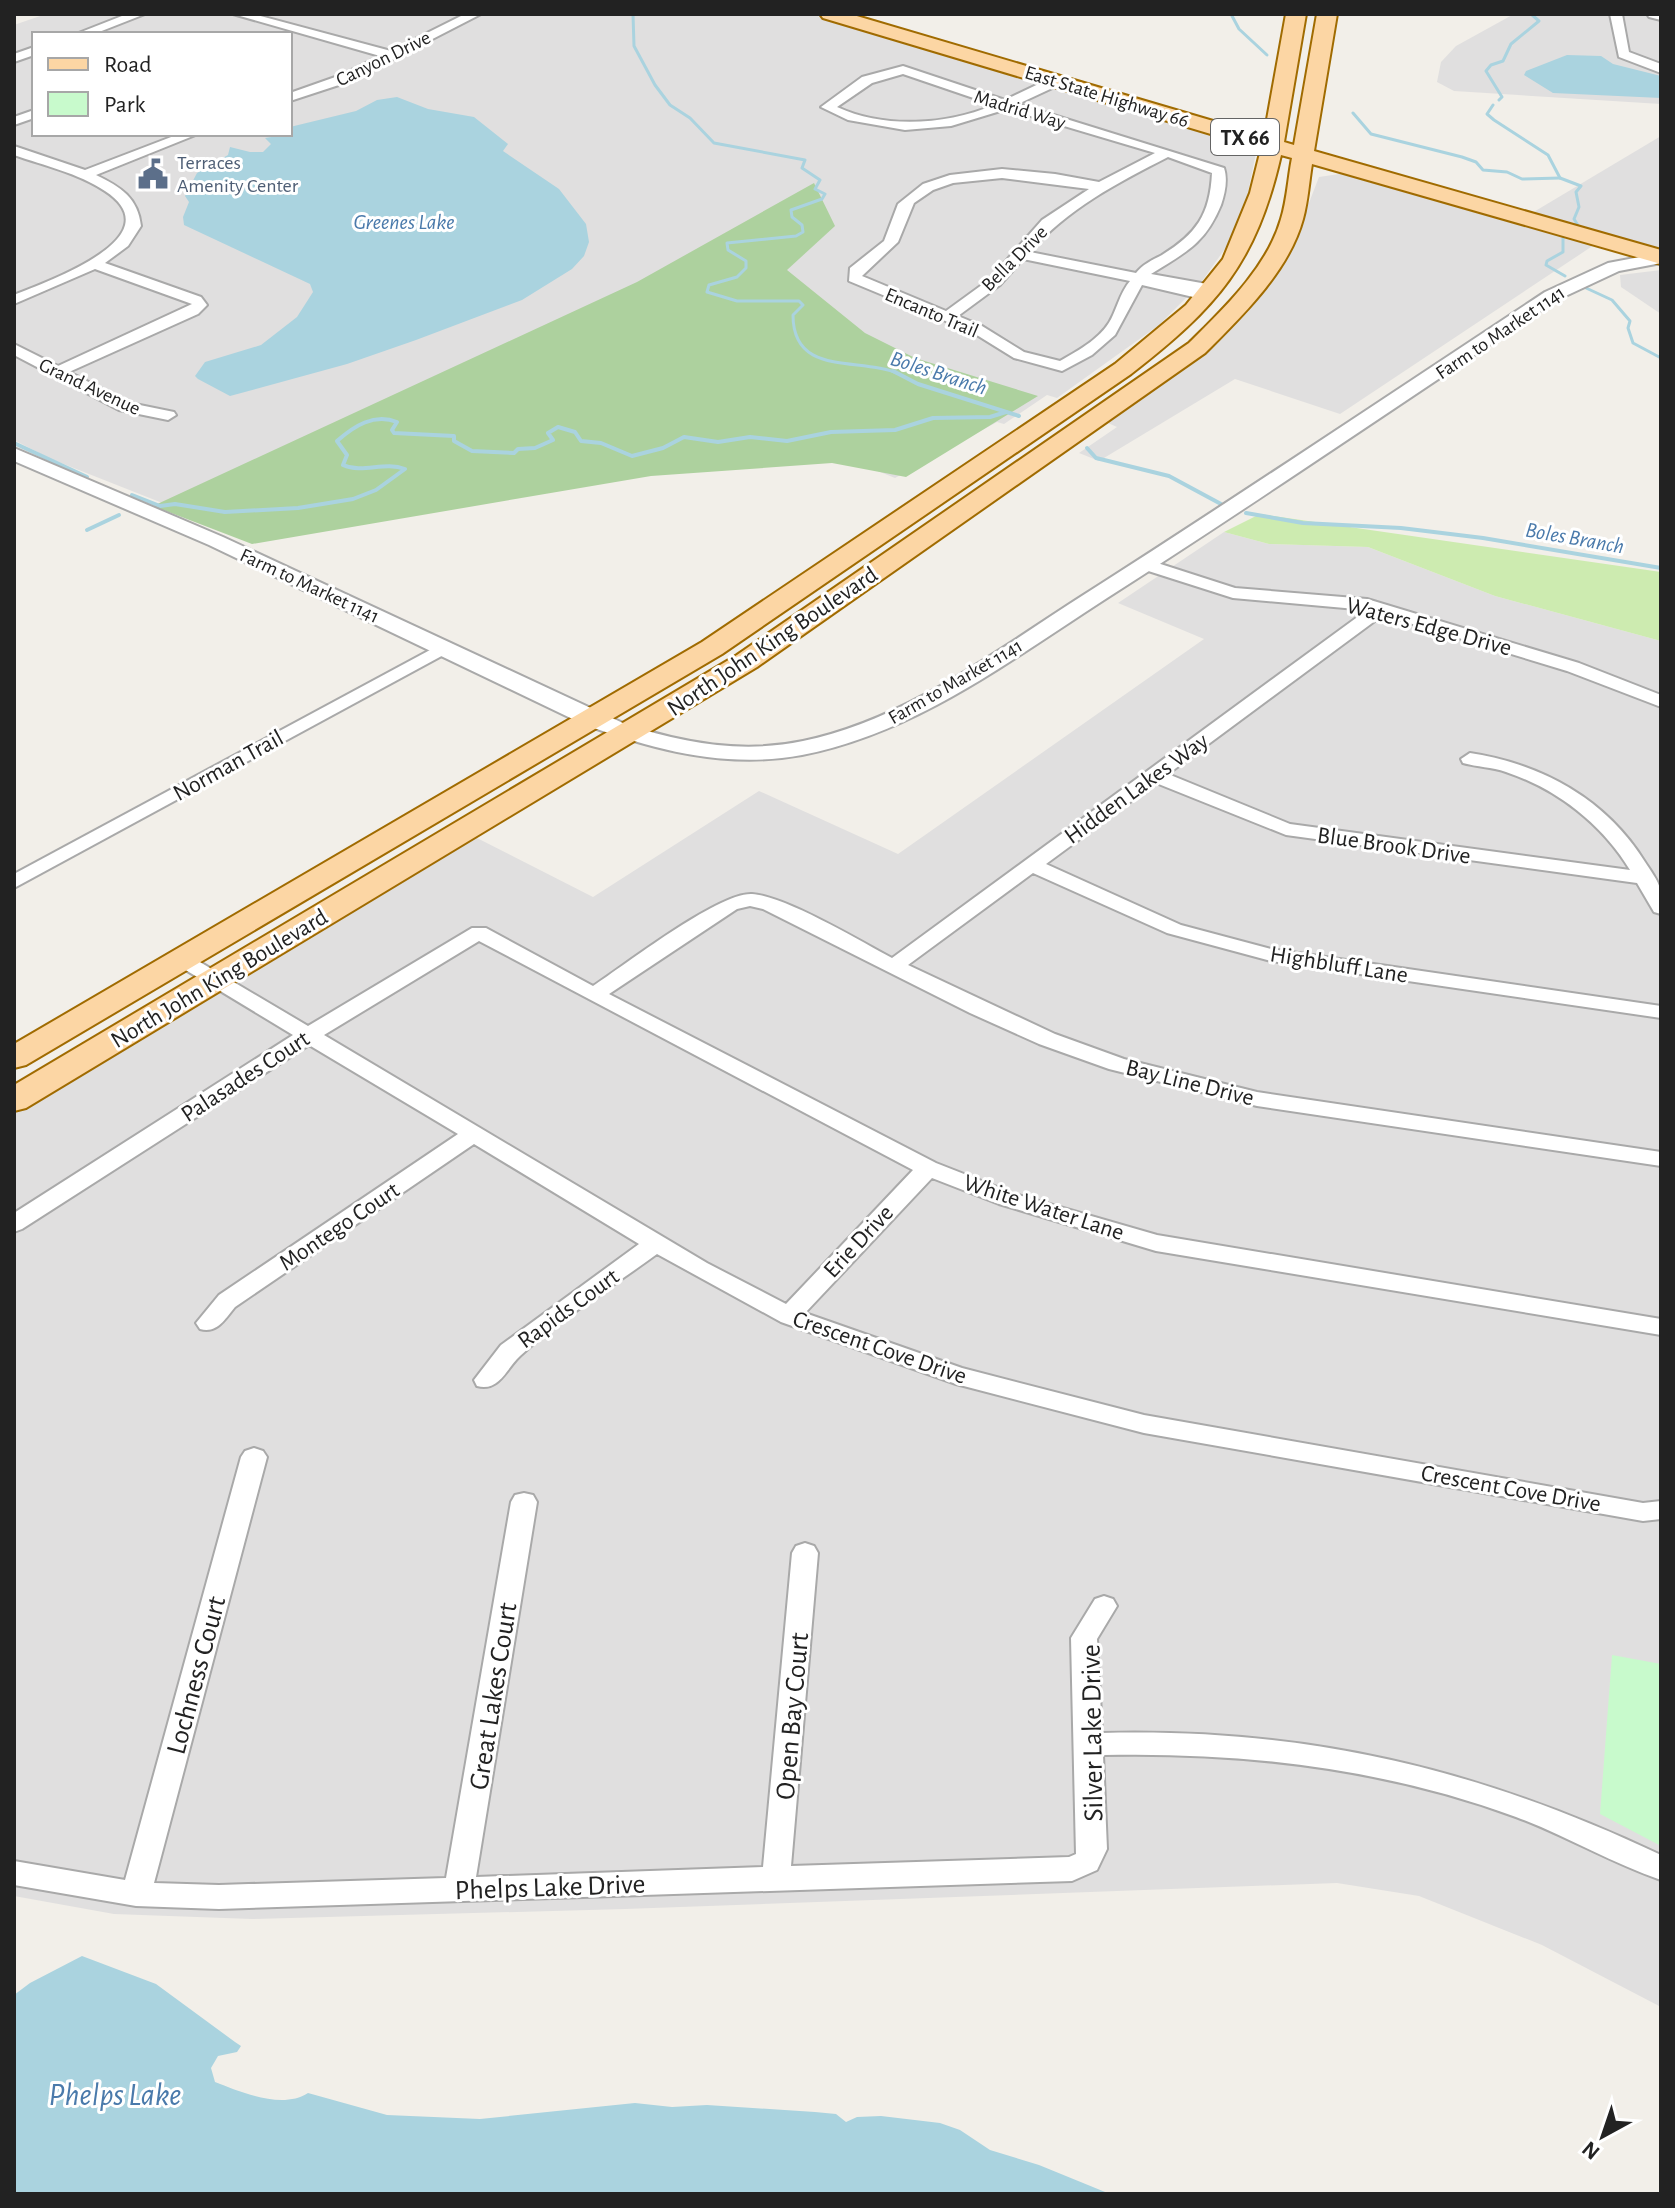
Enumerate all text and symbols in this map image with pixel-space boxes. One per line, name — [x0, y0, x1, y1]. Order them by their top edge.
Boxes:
street label: Canyon Drive — [333, 27, 434, 90]
legend — [32, 32, 292, 136]
text: Road — [104, 53, 152, 77]
street label: East State Highway 66 — [1022, 62, 1191, 131]
street label: Madrid Way — [972, 87, 1068, 133]
text: Park — [104, 93, 145, 117]
road number: TX 66 — [1211, 119, 1279, 155]
place label: Terraces Amenity Center — [177, 153, 299, 196]
public building icon: Terraces Amenity Center — [136, 157, 170, 191]
water label: Greenes Lake — [353, 211, 455, 233]
street label: Bella Drive — [978, 222, 1051, 295]
street label: Farm to Market 1141 — [1432, 282, 1569, 383]
street label: Encanto Trail — [882, 284, 981, 342]
water label: Boles Branch — [888, 347, 990, 399]
street label: Grand Avenue — [36, 355, 143, 419]
water label: Boles Branch — [1524, 518, 1626, 557]
street label: Farm to Market 1141 — [237, 545, 382, 627]
street label: North John King Boulevard — [663, 563, 882, 721]
street label: Waters Edge Drive — [1343, 593, 1514, 661]
street label: Farm to Market 1141 — [885, 635, 1026, 728]
street label: Norman Trail — [169, 726, 288, 806]
street label: Hidden Lakes Way — [1060, 729, 1213, 849]
street label: Blue Brook Drive — [1316, 823, 1472, 869]
street label: North John King Boulevard — [107, 905, 332, 1053]
street label: Highbluff Lane — [1268, 942, 1410, 988]
street label: Palasades Court — [177, 1026, 314, 1127]
street label: Bay Line Drive — [1123, 1055, 1256, 1110]
street label: White Water Lane — [960, 1171, 1127, 1245]
street label: Montego Court — [275, 1178, 404, 1276]
street label: Erie Drive — [819, 1201, 898, 1283]
street label: Rapids Court — [514, 1264, 624, 1353]
street label: Crescent Cove Drive — [790, 1307, 970, 1389]
street label: Crescent Cove Drive — [1419, 1461, 1603, 1517]
street label: Lochness Court — [162, 1593, 231, 1758]
street label: Great Lakes Court — [465, 1601, 523, 1792]
street label: Open Bay Court — [772, 1631, 814, 1801]
street label: Silver Lake Drive — [1077, 1644, 1109, 1822]
street label: Phelps Lake Drive — [454, 1871, 646, 1905]
water label: Phelps Lake — [49, 2079, 181, 2112]
north arrow — [1563, 2096, 1643, 2176]
text: N — [1578, 2137, 1604, 2164]

